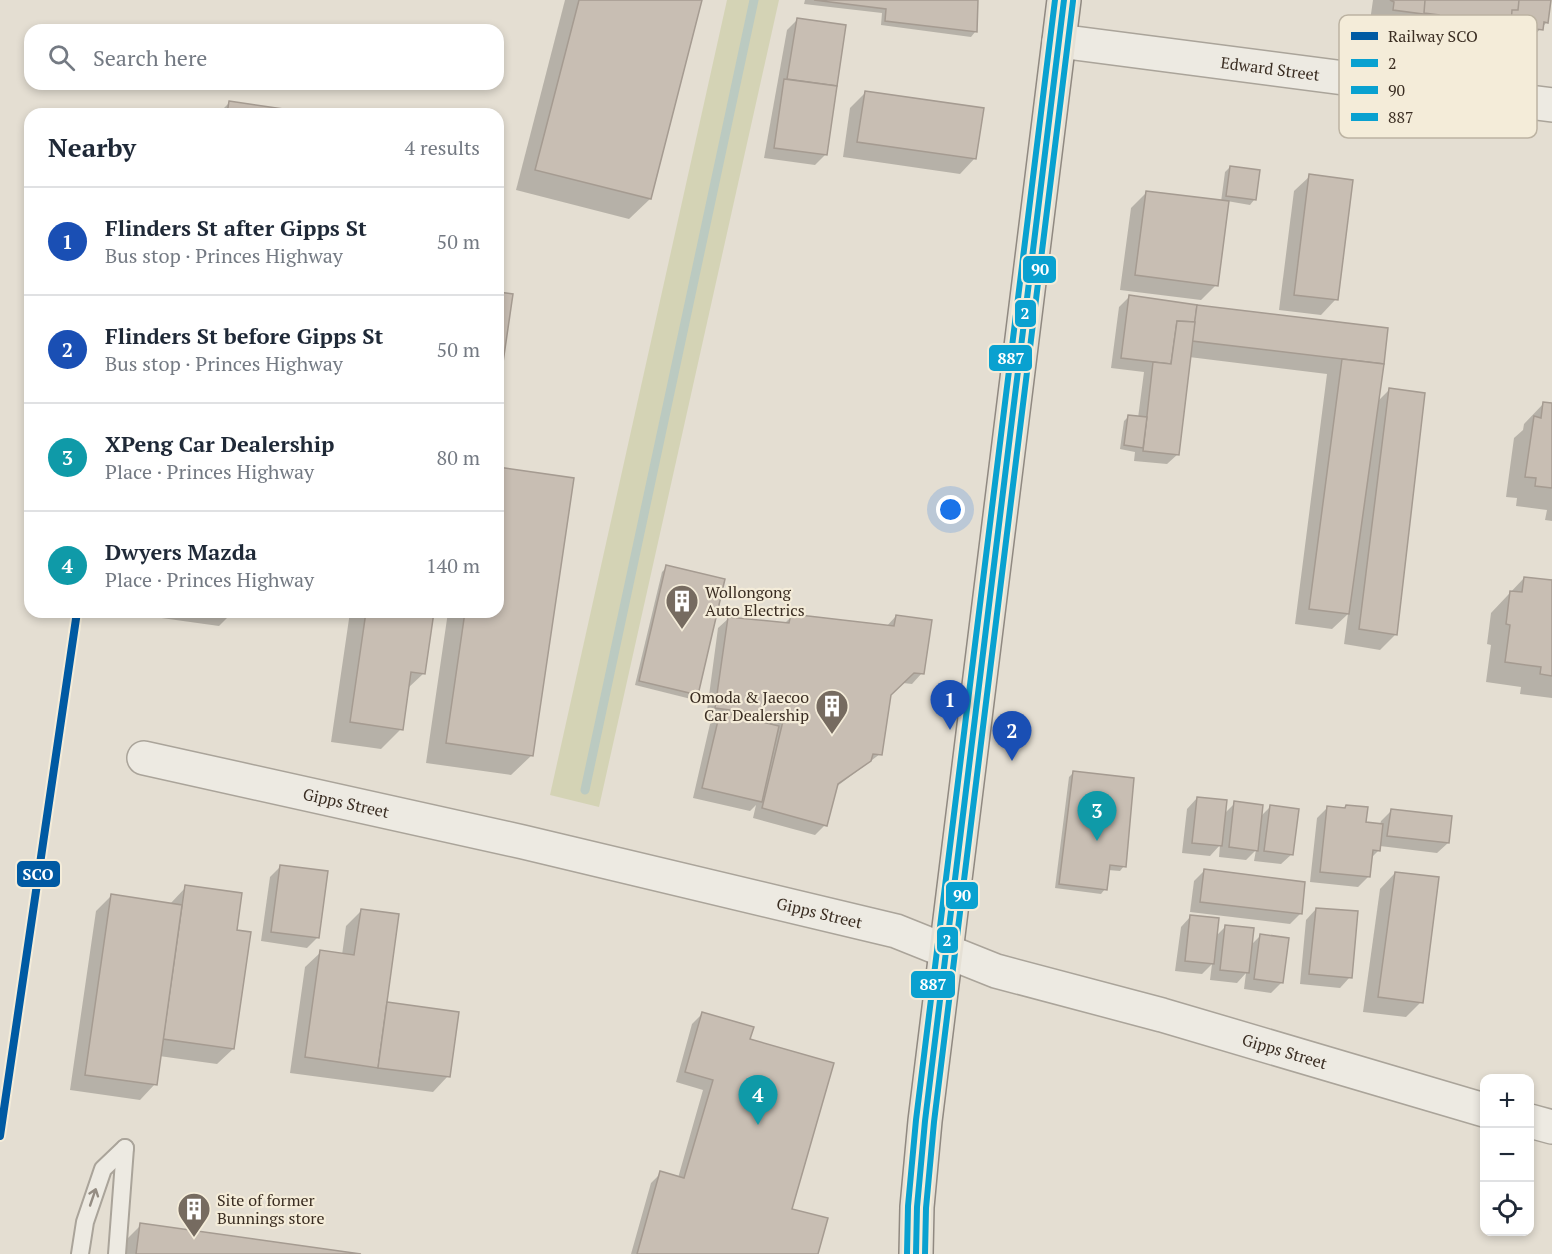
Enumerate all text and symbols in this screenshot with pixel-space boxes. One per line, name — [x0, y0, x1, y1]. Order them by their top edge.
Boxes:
legend — [1339, 15, 1537, 138]
search box — [24, 24, 504, 90]
text: Railway SCO — [1388, 25, 1478, 47]
icon: search — [45, 41, 78, 74]
text: Search here — [93, 43, 207, 72]
street label: Edward Street — [1219, 51, 1321, 86]
text: 2 — [1388, 52, 1397, 74]
text: 90 — [1388, 79, 1405, 101]
text: 887 — [1388, 106, 1414, 128]
text: Nearby — [48, 130, 136, 164]
text: 4 results — [405, 134, 480, 161]
text: Flinders St after Gipps St — [105, 213, 367, 242]
text: 1 — [62, 228, 73, 255]
text: 50 m — [437, 228, 480, 255]
text: Bus stop · Princes Highway — [105, 242, 343, 269]
line badge: 90 — [1022, 255, 1057, 284]
text: 90 — [1031, 258, 1049, 280]
line badge: 2 — [1014, 299, 1037, 328]
text: 2 — [1020, 302, 1030, 324]
text: Flinders St before Gipps St — [105, 321, 383, 350]
text: 2 — [62, 336, 73, 363]
text: 50 m — [437, 336, 480, 363]
line badge: 887 — [988, 344, 1033, 372]
text: 887 — [997, 347, 1025, 369]
text: Bus stop · Princes Highway — [105, 350, 343, 377]
text: XPeng Car Dealership — [105, 429, 334, 458]
text: 3 — [62, 444, 73, 471]
text: 80 m — [437, 444, 480, 471]
text: Place · Princes Highway — [105, 458, 314, 485]
your location — [936, 495, 965, 524]
text: Dwyers Mazda — [105, 537, 257, 566]
text: 4 — [62, 552, 73, 579]
text: 140 m — [426, 552, 480, 579]
text: Place · Princes Highway — [105, 566, 314, 593]
place label: Wollongong Auto Electrics — [705, 581, 805, 621]
building icon: Wollongong Auto Electrics — [664, 583, 700, 630]
pin: 1 — [930, 680, 970, 730]
place label: Omoda & Jaecoo Car Dealership — [689, 686, 809, 726]
building icon: Omoda & Jaecoo Car Dealership — [814, 688, 850, 735]
pin: 2 — [992, 712, 1032, 761]
street label: Gipps Street — [301, 783, 391, 823]
pin: 3 — [1078, 792, 1116, 841]
line badge: SCO — [16, 860, 61, 888]
text: SCO — [22, 863, 54, 885]
line badge: 90 — [945, 881, 979, 910]
text: 90 — [953, 884, 971, 906]
street label: Gipps Street — [774, 892, 865, 934]
line badge: 2 — [936, 926, 959, 954]
text: 2 — [942, 929, 952, 951]
line badge: 887 — [910, 970, 956, 999]
text: 887 — [919, 973, 947, 995]
street label: Gipps Street — [1240, 1028, 1330, 1074]
map controls — [1480, 1074, 1534, 1236]
button: + — [1480, 1074, 1534, 1128]
pin: 4 — [738, 1076, 777, 1125]
button: − — [1480, 1128, 1534, 1182]
button: locate — [1480, 1182, 1534, 1236]
one-way arrow — [89, 1188, 100, 1207]
place label: Site of former Bunnings store — [217, 1189, 325, 1229]
building icon: Site of former Bunnings store — [176, 1191, 212, 1238]

